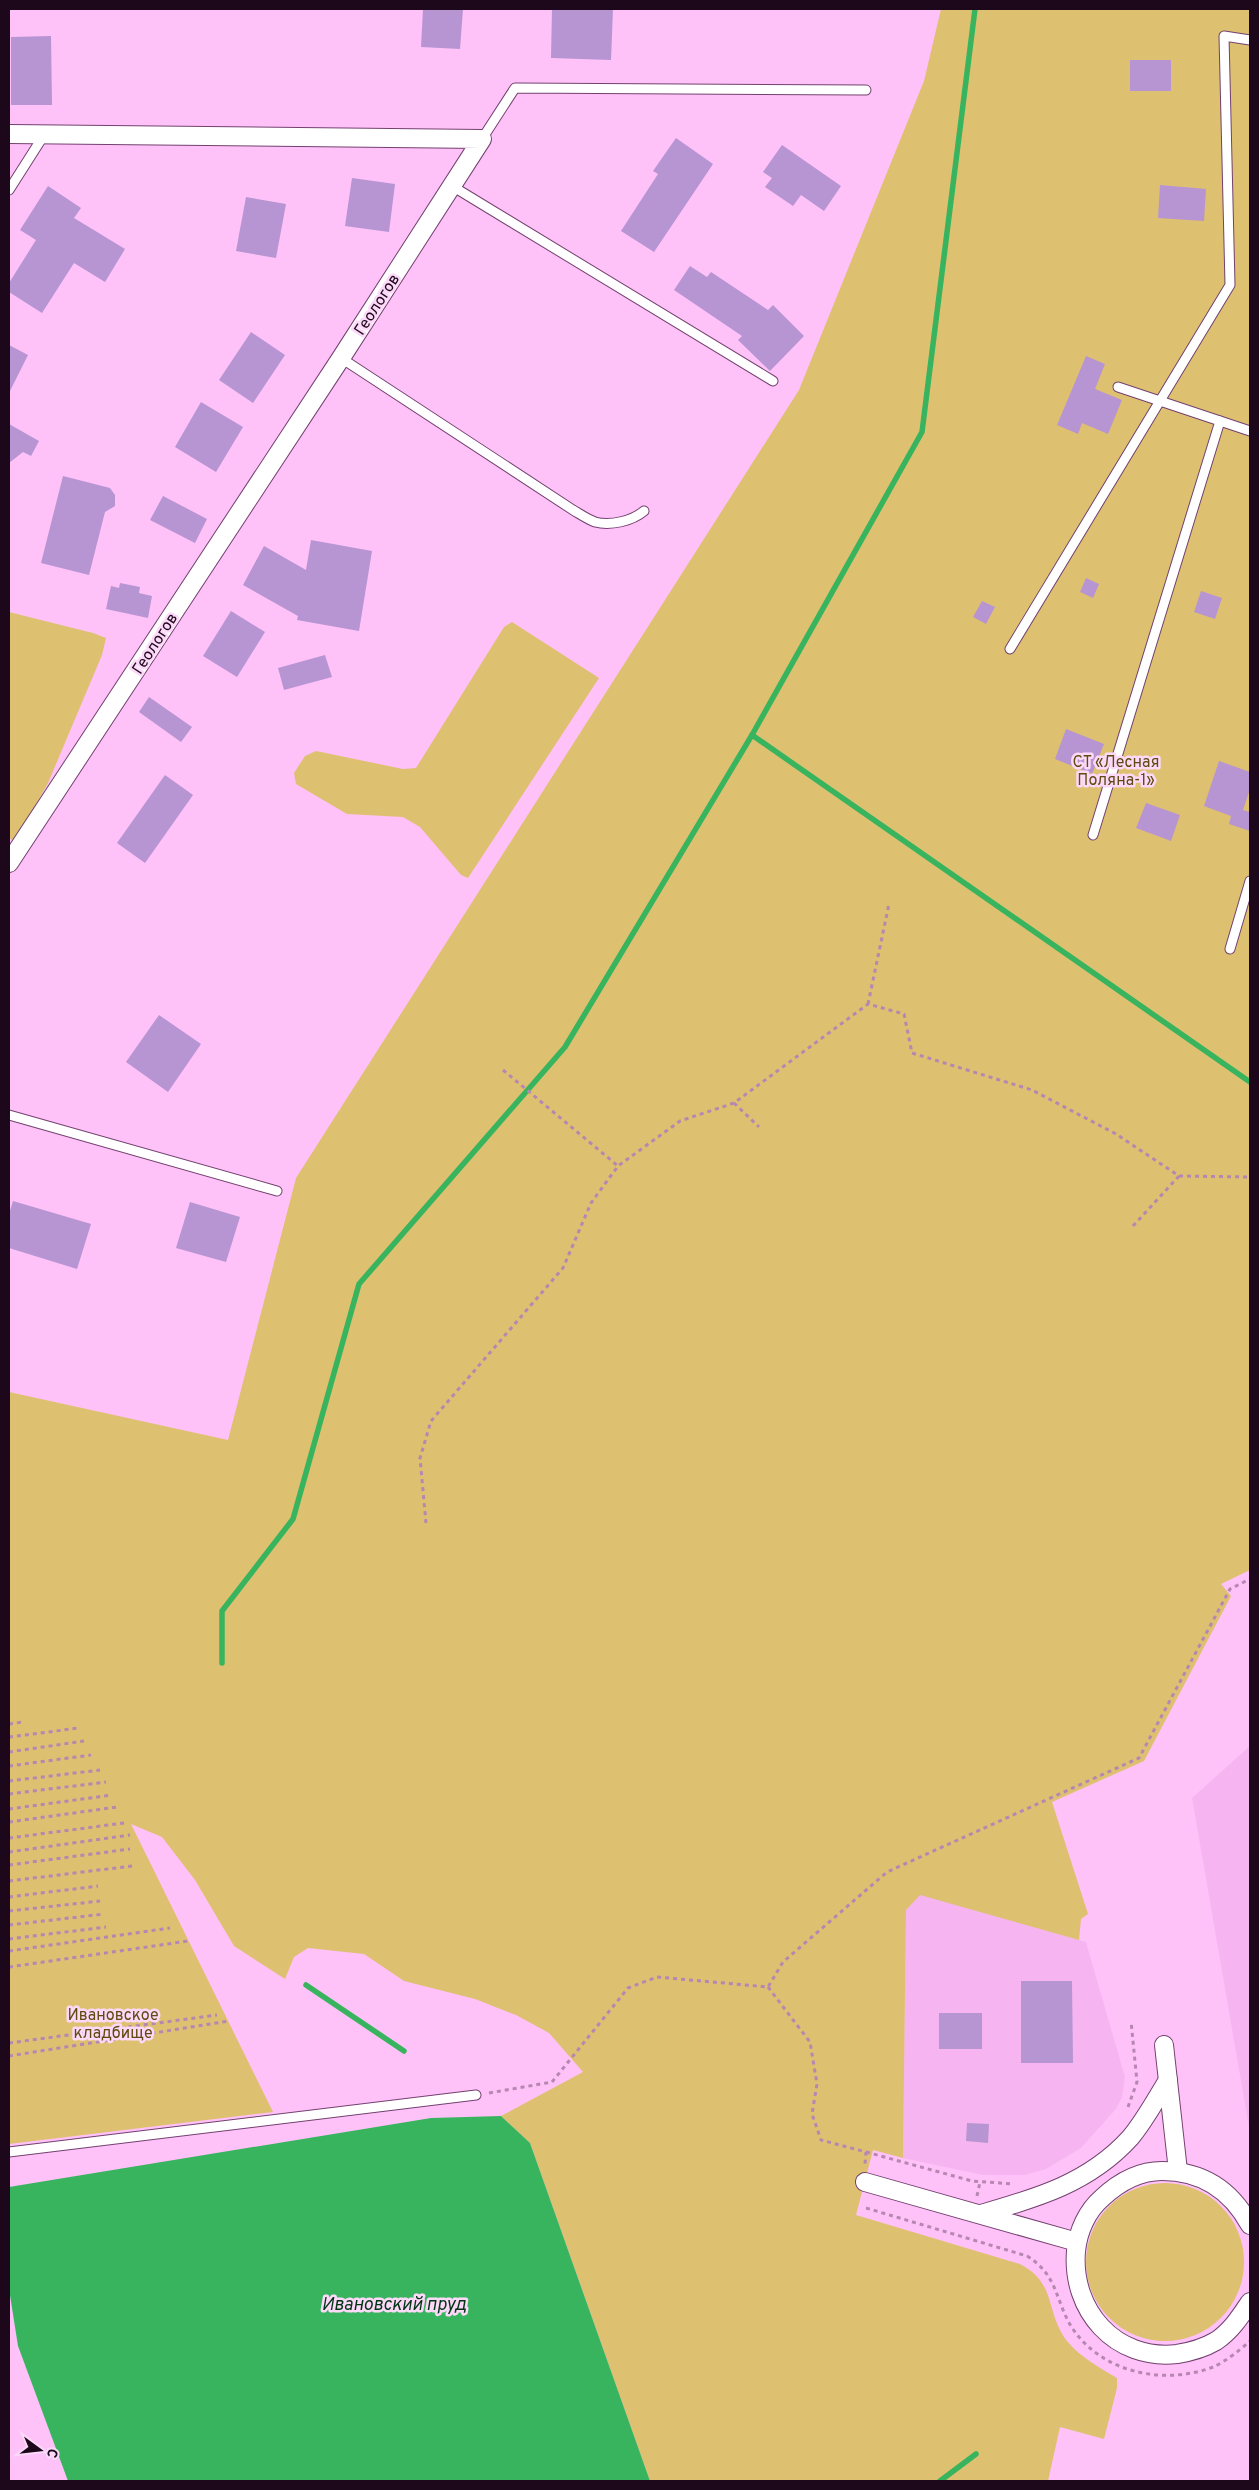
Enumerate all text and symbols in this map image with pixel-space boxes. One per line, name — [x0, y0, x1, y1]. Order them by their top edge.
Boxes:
street label: Геологов — [350, 271, 405, 339]
street label: Геологов — [128, 610, 183, 678]
park label: СТ «Лесная Поляна-1» — [1072, 753, 1160, 791]
park label: Ивановское кладбище — [67, 2006, 159, 2044]
water label: Ивановский пруд — [321, 2294, 467, 2317]
north arrow — [15, 2425, 65, 2475]
text: С — [42, 2446, 60, 2460]

